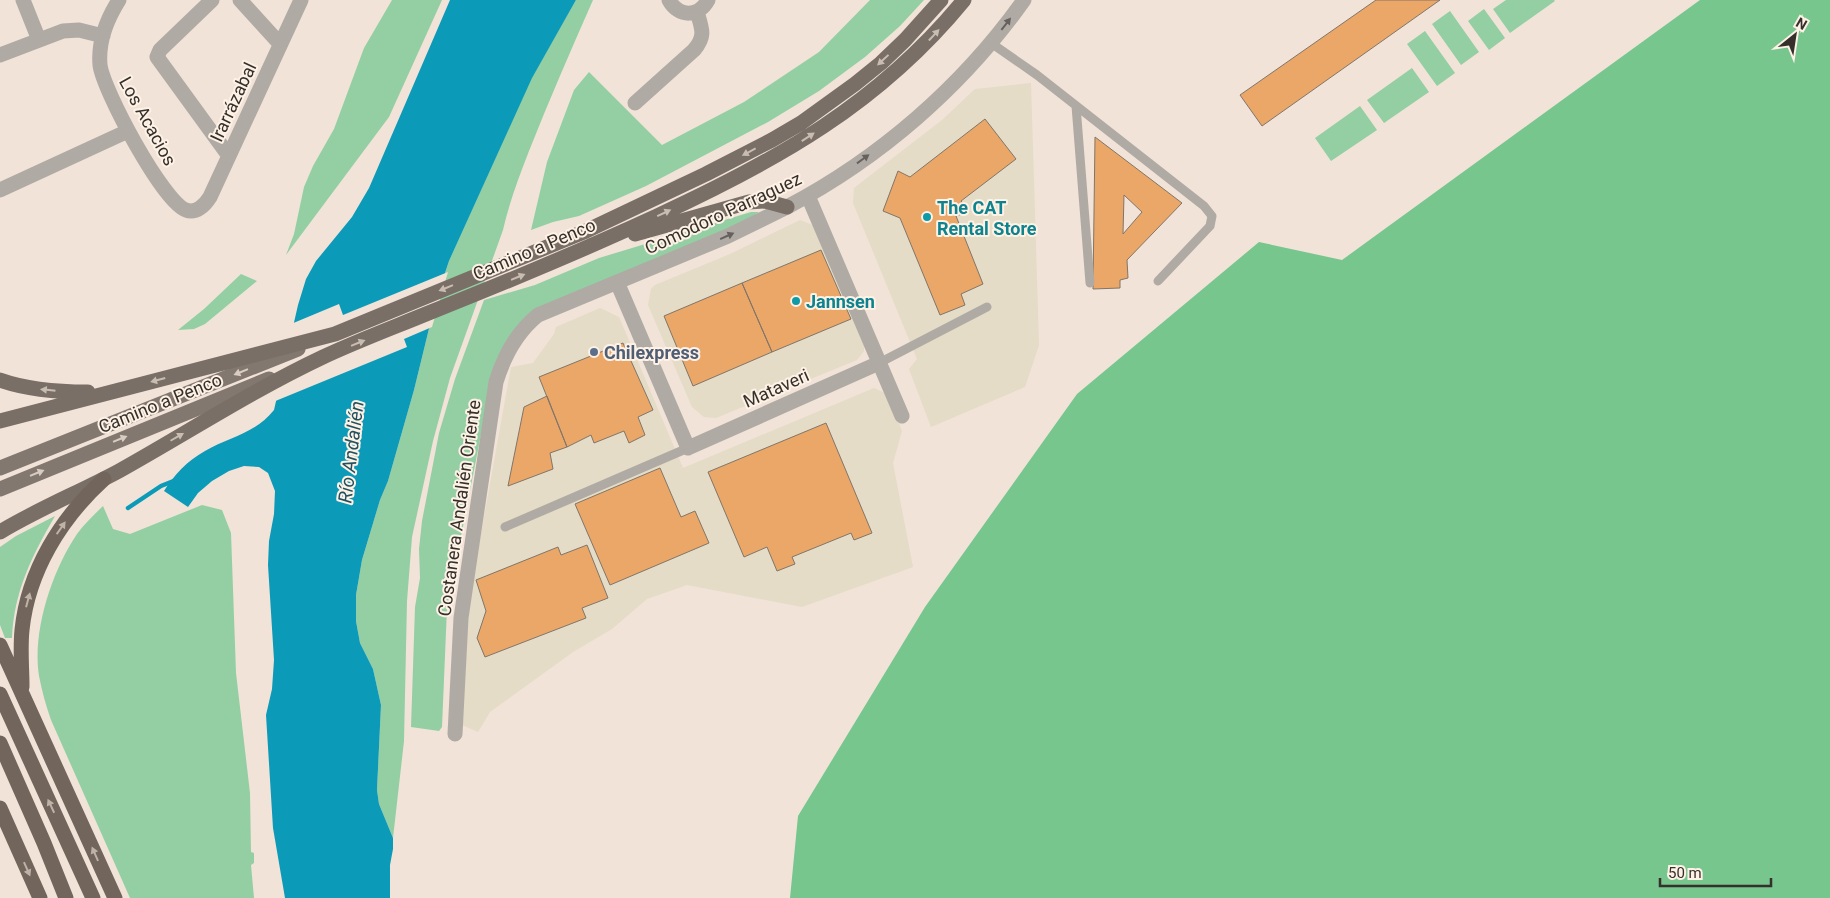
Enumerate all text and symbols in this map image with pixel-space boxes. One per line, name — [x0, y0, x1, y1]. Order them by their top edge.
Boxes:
north arrow — [1770, 10, 1820, 60]
text: N — [1793, 14, 1810, 33]
one-way arrow — [1001, 17, 1011, 31]
one-way arrow — [928, 28, 939, 41]
one-way arrow — [876, 55, 889, 66]
street label: Irarrázabal — [206, 59, 260, 145]
street label: Los Acacios — [115, 73, 181, 169]
one-way arrow — [801, 132, 815, 142]
one-way arrow — [742, 148, 757, 156]
one-way arrow — [856, 154, 870, 164]
street label: Comodoro Parraguez — [641, 167, 805, 259]
place label: The CAT Rental Store — [937, 197, 1037, 239]
one-way arrow — [657, 208, 671, 216]
marker: The CAT Rental Store — [921, 211, 933, 223]
street label: Camino a Penco — [470, 214, 598, 284]
one-way arrow — [720, 232, 734, 240]
one-way arrow — [511, 272, 525, 280]
one-way arrow — [439, 285, 453, 293]
place label: Jannsen — [806, 291, 875, 312]
marker: Jannsen — [790, 295, 802, 307]
one-way arrow — [351, 338, 365, 346]
place label: Chilexpress — [604, 342, 699, 363]
marker: Chilexpress — [588, 346, 600, 358]
street label: Mataveri — [740, 364, 812, 412]
one-way arrow — [234, 368, 248, 376]
street label: Camino a Penco — [95, 369, 225, 437]
one-way arrow — [150, 376, 165, 384]
one-way arrow — [40, 386, 56, 394]
street label: Costanera Andalién Oriente — [433, 398, 485, 618]
water label: Río Andalién — [333, 400, 369, 504]
one-way arrow — [170, 433, 185, 441]
one-way arrow — [113, 435, 127, 443]
one-way arrow — [30, 469, 44, 477]
one-way arrow — [56, 521, 66, 534]
one-way arrow — [24, 592, 32, 607]
one-way arrow — [47, 799, 55, 813]
one-way arrow — [90, 847, 98, 861]
scale bar — [1660, 856, 1771, 888]
one-way arrow — [23, 862, 31, 876]
text: 50 m — [1668, 864, 1702, 882]

